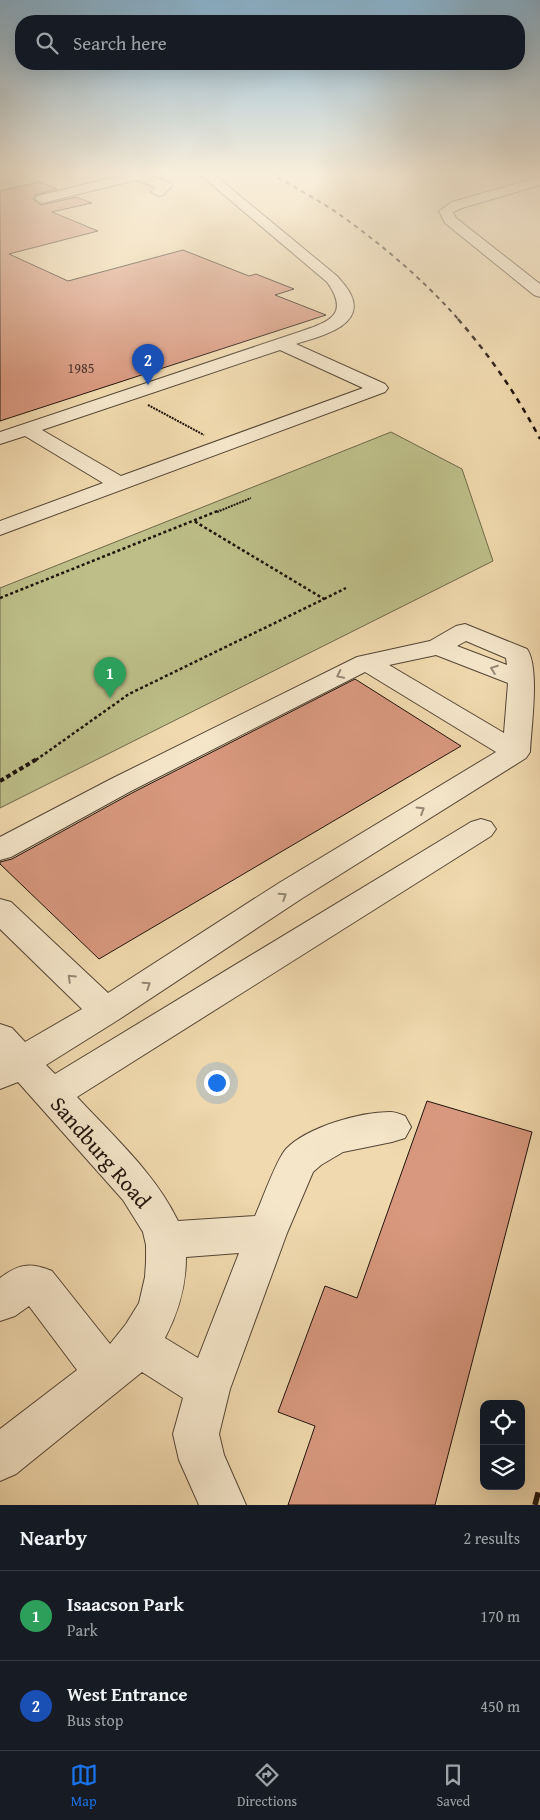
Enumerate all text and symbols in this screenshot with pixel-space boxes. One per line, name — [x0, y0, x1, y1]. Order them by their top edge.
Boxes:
search box — [15, 15, 525, 70]
icon: search — [33, 29, 61, 57]
text: Search here — [73, 29, 167, 57]
pin: 2 — [132, 344, 164, 385]
house number: 1985 — [68, 358, 94, 378]
pin: 1 — [94, 657, 126, 698]
one-way arrow — [490, 664, 499, 675]
one-way arrow — [336, 669, 345, 679]
one-way arrow — [416, 807, 425, 817]
one-way arrow — [278, 893, 287, 902]
one-way arrow — [68, 975, 77, 984]
one-way arrow — [141, 982, 151, 991]
your location — [204, 1070, 230, 1096]
street label: Sandburg Road — [43, 1089, 159, 1215]
map controls — [480, 1400, 525, 1490]
button: locate — [480, 1400, 525, 1445]
button: layers — [480, 1445, 525, 1490]
text: Nearby — [20, 1522, 87, 1553]
text: 2 results — [463, 1526, 520, 1550]
text: Isaacson Park — [67, 1590, 184, 1618]
text: 1 — [32, 1604, 40, 1628]
text: 170 m — [480, 1604, 520, 1628]
text: Park — [67, 1618, 98, 1642]
text: West Entrance — [67, 1680, 187, 1708]
text: 2 — [32, 1694, 40, 1718]
text: 450 m — [480, 1694, 520, 1718]
text: Bus stop — [67, 1708, 123, 1732]
tab: Map — [70, 1761, 98, 1811]
tab: Directions — [237, 1761, 297, 1811]
tab: Saved — [436, 1761, 470, 1811]

